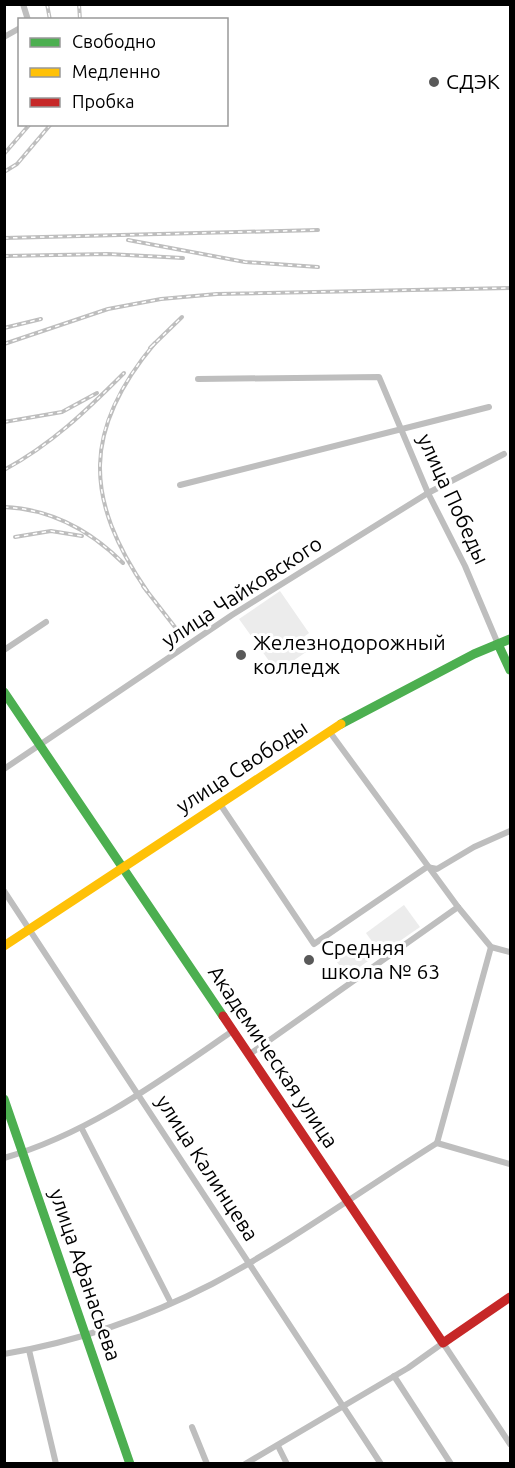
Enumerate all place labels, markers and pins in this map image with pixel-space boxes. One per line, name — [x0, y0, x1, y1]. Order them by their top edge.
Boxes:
place label: СДЭК — [446, 69, 500, 93]
marker: СДЭК — [427, 75, 441, 89]
place label: Железнодорожный колледж — [253, 630, 446, 678]
marker: Железнодорожный колледж — [234, 648, 248, 662]
place label: Средняя школа № 63 — [321, 935, 440, 983]
marker: Средняя школа № 63 — [302, 953, 316, 967]

